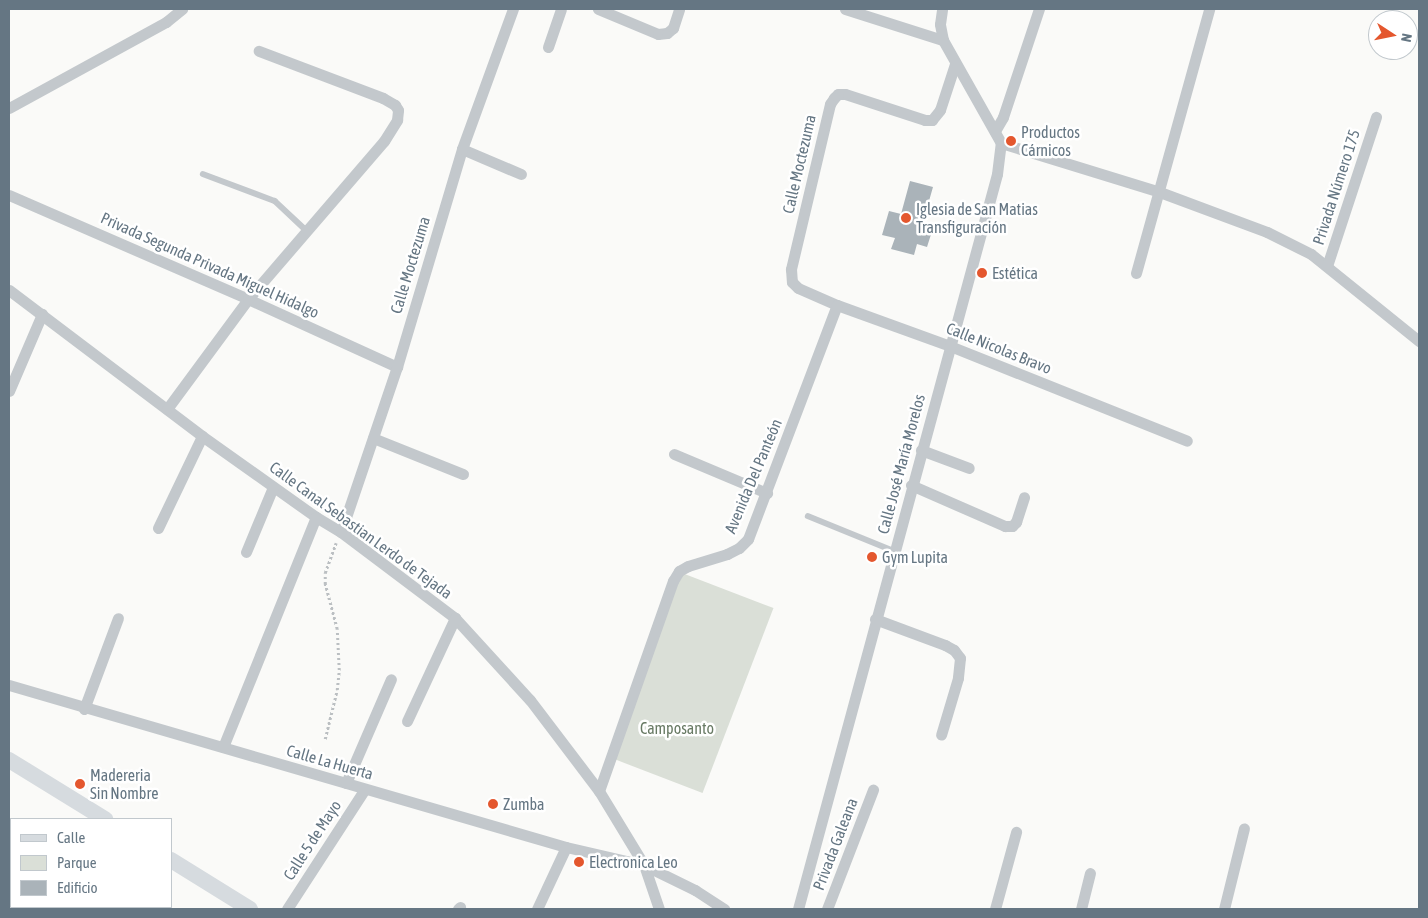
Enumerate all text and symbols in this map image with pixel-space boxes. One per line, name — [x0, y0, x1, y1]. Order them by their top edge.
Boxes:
north arrow — [1368, 10, 1418, 60]
text: N — [1398, 32, 1415, 43]
street label: Calle Moctezuma — [778, 113, 820, 215]
place label: Productos Cárnicos — [1021, 122, 1080, 160]
street label: Privada Número 175 — [1308, 127, 1364, 247]
marker: Productos Cárnicos — [1005, 135, 1017, 147]
place label: Iglesia de San Matias Transfiguración — [916, 199, 1038, 237]
street label: Privada Segunda Privada Miguel Hidalgo — [98, 208, 322, 322]
marker: Iglesia de San Matias Transfiguración — [900, 212, 912, 224]
street label: Calle Moctezuma — [386, 214, 434, 316]
place label: Estética — [992, 263, 1038, 283]
marker: Estética — [976, 267, 988, 279]
street label: Calle Nicolas Bravo — [944, 318, 1054, 378]
street label: Calle José María Morelos — [873, 392, 929, 536]
street label: Avenida Del Panteón — [720, 416, 786, 536]
street label: Calle Canal Sebastian Lerdo de Tejada — [266, 457, 456, 603]
place label: Gym Lupita — [882, 547, 948, 567]
marker: Gym Lupita — [866, 551, 878, 563]
park label: Camposanto — [640, 718, 714, 738]
street label: Calle La Huerta — [285, 740, 375, 784]
place label: Madereria Sin Nombre — [90, 765, 158, 803]
marker: Madereria Sin Nombre — [74, 778, 86, 790]
place label: Zumba — [503, 794, 544, 814]
street label: Privada Galeana — [809, 795, 861, 893]
street label: Calle 5 de Mayo — [279, 796, 345, 884]
marker: Zumba — [487, 798, 499, 810]
legend — [10, 818, 172, 908]
text: Calle — [57, 829, 85, 846]
place label: Electronica Leo — [589, 852, 678, 872]
text: Parque — [57, 854, 97, 871]
marker: Electronica Leo — [573, 856, 585, 868]
text: Edificio — [57, 879, 98, 896]

